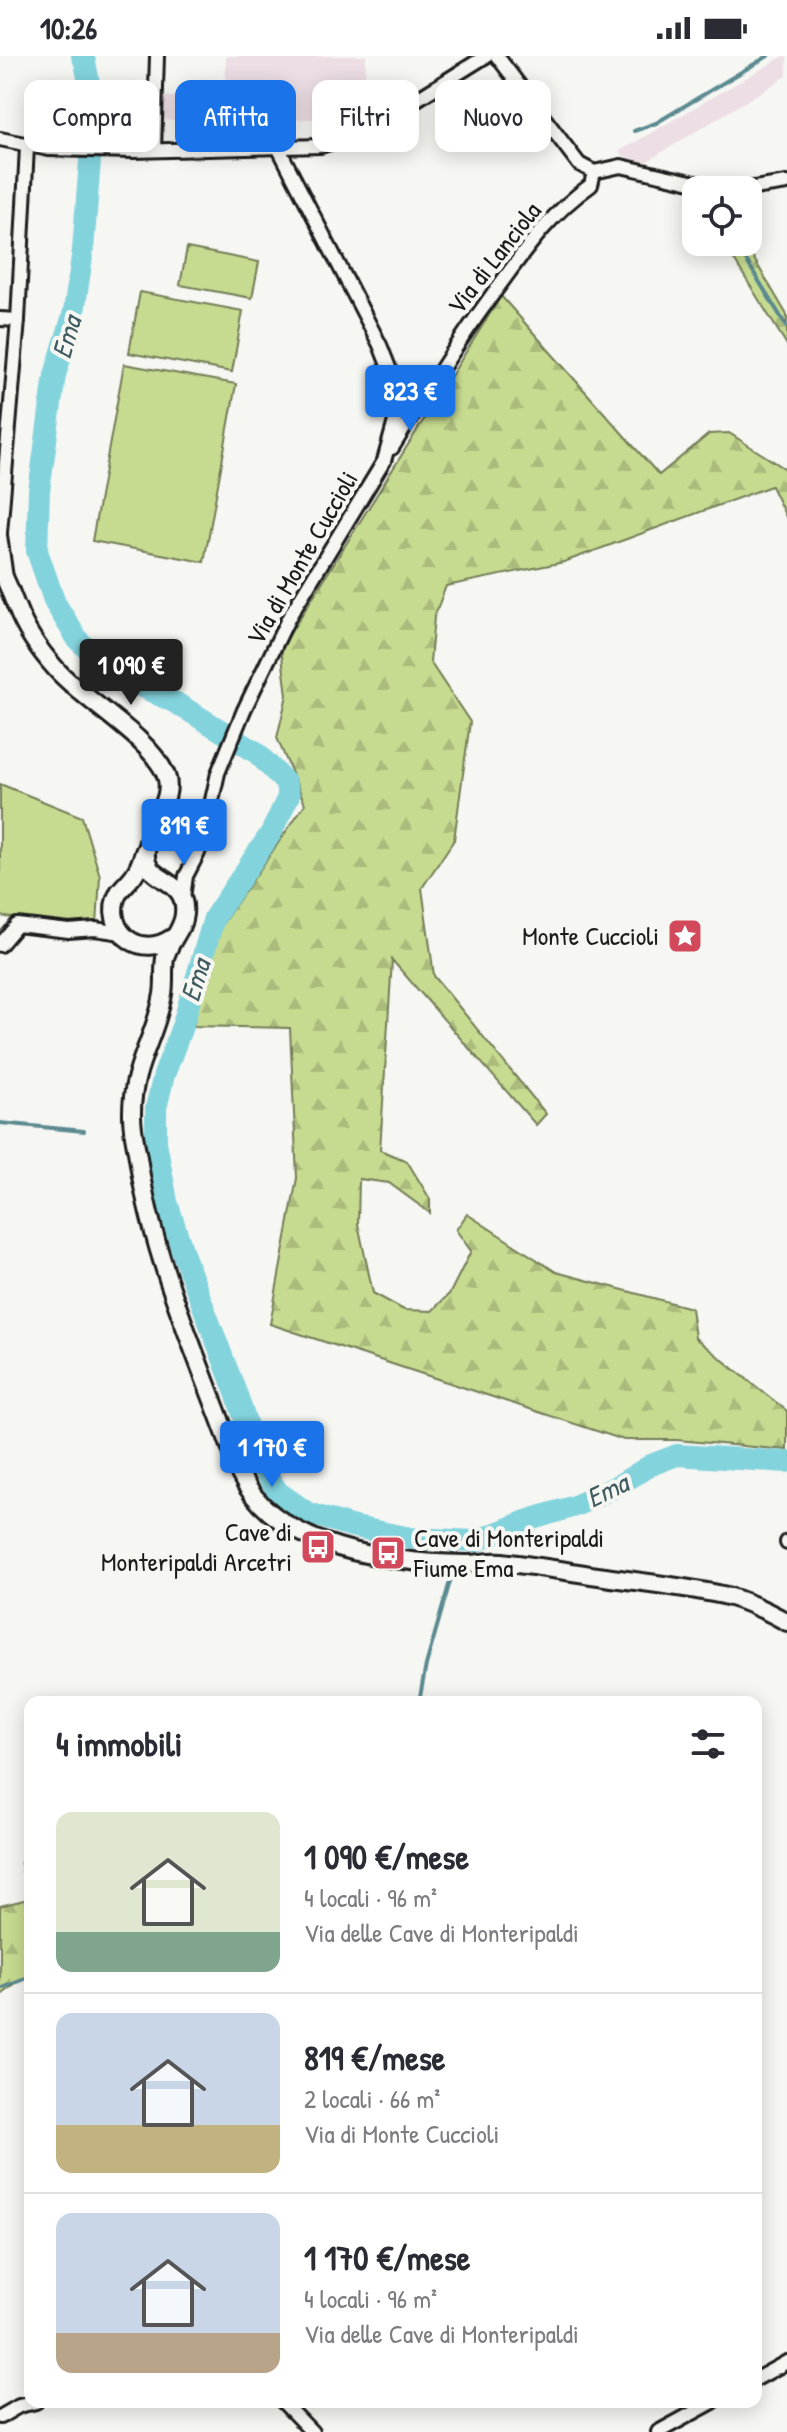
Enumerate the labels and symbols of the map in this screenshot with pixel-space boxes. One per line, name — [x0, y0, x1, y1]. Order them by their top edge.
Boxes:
street label: Via di Lanciola — [439, 194, 549, 321]
water label: Ema — [42, 308, 91, 363]
pin: 823 € — [354, 365, 466, 433]
street label: Via di Monte Cuccioli — [238, 464, 366, 651]
pin: 1 090 € — [57, 639, 205, 707]
pin: 819 € — [128, 799, 240, 867]
place icon: Monte Cuccioli — [666, 917, 704, 955]
place label: Monte Cuccioli — [522, 918, 659, 953]
water label: Ema — [171, 951, 220, 1006]
pin: 1 170 € — [198, 1421, 346, 1489]
water label: Ema — [580, 1462, 637, 1516]
place label: Cave di Monteripaldi Arcetri — [101, 1514, 292, 1579]
place label: Cave di Monteripaldi Fiume Ema — [413, 1520, 604, 1585]
bus stop icon: Cave di Monteripaldi Arcetri — [299, 1528, 337, 1566]
bus stop icon: Cave di Monteripaldi Fiume Ema — [369, 1534, 407, 1572]

